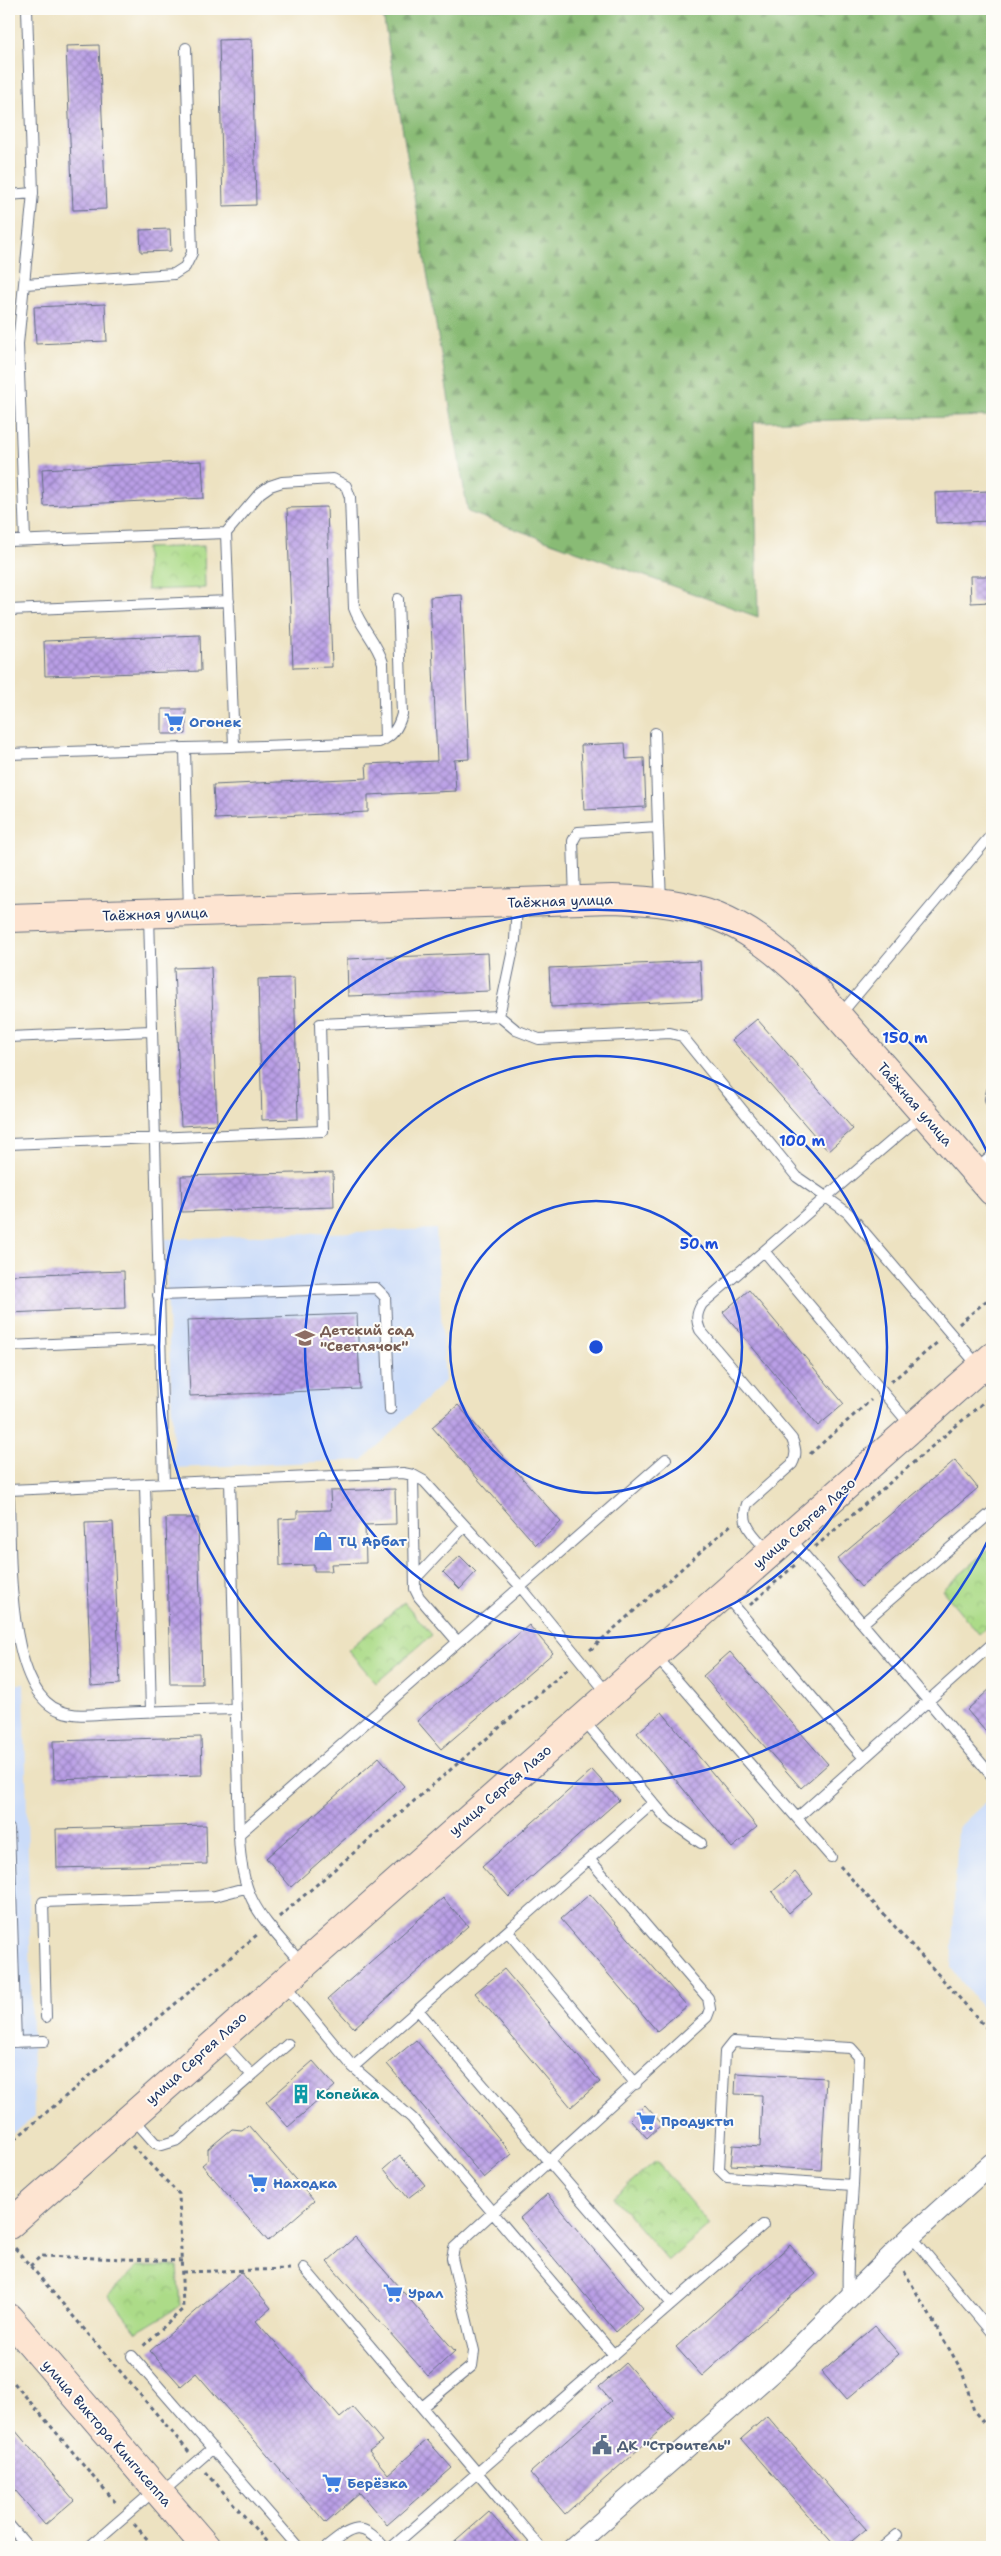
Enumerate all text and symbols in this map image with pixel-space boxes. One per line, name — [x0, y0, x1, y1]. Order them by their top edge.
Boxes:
supermarket icon: Огонек — [163, 711, 185, 733]
place label: Огонек — [189, 713, 241, 731]
street label: Таёжная улица — [507, 890, 613, 912]
street label: Таёжная улица — [102, 903, 208, 925]
text: 150 m — [882, 1028, 928, 1048]
street label: Таёжная улица — [874, 1058, 957, 1150]
text: 100 m — [779, 1131, 825, 1151]
text: 50 m — [680, 1234, 719, 1254]
place label: Детский сад "Светлячок" — [320, 1321, 414, 1355]
school or university icon: Детский сад "Светлячок" — [294, 1327, 316, 1349]
centre of rings — [587, 1338, 605, 1356]
street label: улица Сергея Лазо — [749, 1474, 859, 1572]
shop icon: ТЦ Арбат — [312, 1530, 334, 1552]
place label: ТЦ Арбат — [338, 1532, 407, 1550]
street label: улица Сергея Лазо — [445, 1741, 555, 1839]
street label: улица Сергея Лазо — [142, 2008, 250, 2108]
building icon: Копейка — [290, 2083, 312, 2105]
place label: Копейка — [316, 2085, 380, 2103]
supermarket icon: Продукты — [635, 2110, 657, 2132]
place label: Продукты — [661, 2112, 734, 2130]
supermarket icon: Находка — [247, 2172, 269, 2194]
place label: Находка — [273, 2174, 338, 2192]
supermarket icon: Урал — [382, 2282, 404, 2304]
place label: Урал — [408, 2284, 444, 2302]
street label: улица Виктора Кингисеппа — [38, 2356, 176, 2510]
public building icon: ДК "Строитель" — [591, 2434, 613, 2456]
place label: ДК "Строитель" — [617, 2436, 731, 2454]
supermarket icon: Берёзка — [321, 2472, 343, 2494]
place label: Берёзка — [347, 2474, 408, 2492]

